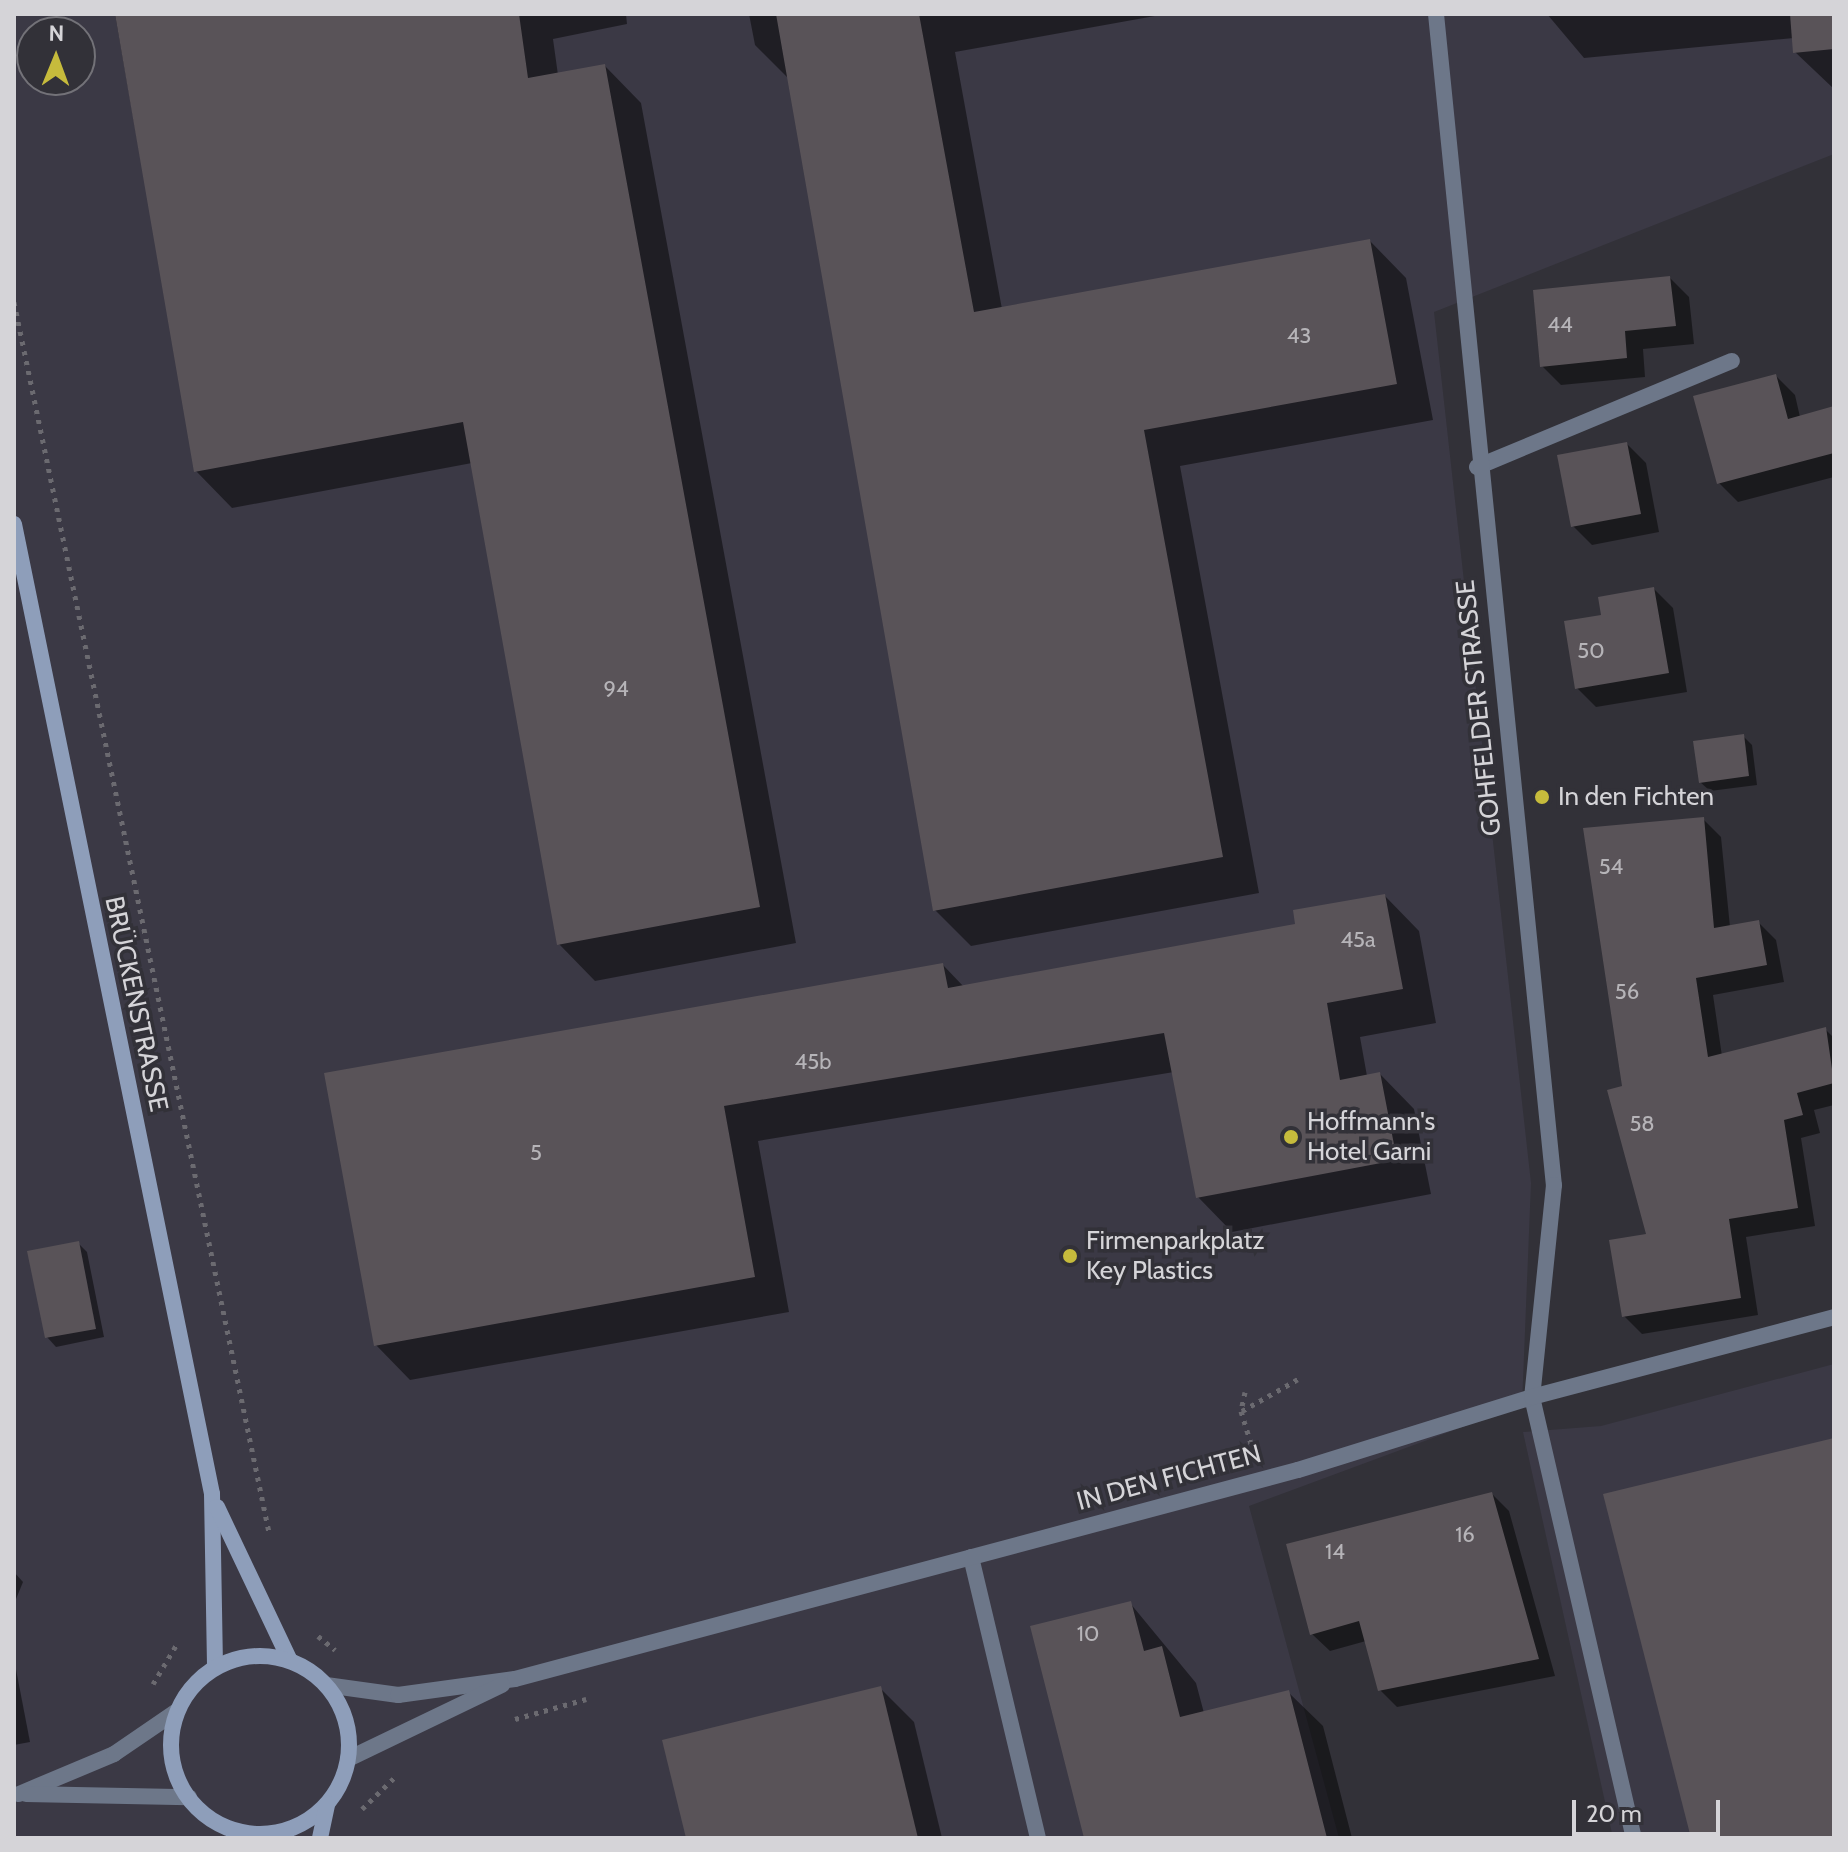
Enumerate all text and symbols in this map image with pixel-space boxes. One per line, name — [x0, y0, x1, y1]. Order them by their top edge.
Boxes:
north arrow — [16, 16, 96, 96]
text: N — [48, 20, 64, 47]
house number: 44 — [1547, 312, 1573, 338]
house number: 43 — [1287, 323, 1311, 349]
street label: GOHFELDER STRASSE — [1450, 578, 1508, 838]
house number: 50 — [1577, 638, 1605, 664]
house number: 94 — [603, 676, 629, 702]
place label: In den Fichten — [1558, 781, 1714, 813]
marker: In den Fichten — [1533, 788, 1551, 806]
house number: 54 — [1599, 854, 1623, 880]
street label: BRÜCKENSTRASSE — [98, 894, 174, 1114]
house number: 45a — [1340, 927, 1376, 953]
house number: 56 — [1615, 979, 1639, 1005]
house number: 45b — [795, 1049, 831, 1075]
place label: Hoffmann's Hotel Garni — [1307, 1106, 1435, 1168]
house number: 58 — [1629, 1111, 1655, 1137]
marker: Hoffmann's Hotel Garni — [1282, 1128, 1300, 1146]
house number: 5 — [530, 1140, 542, 1166]
place label: Firmenparkplatz Key Plastics — [1086, 1225, 1264, 1286]
marker: Firmenparkplatz Key Plastics — [1061, 1247, 1079, 1265]
street label: IN DEN FICHTEN — [1073, 1438, 1265, 1518]
house number: 16 — [1455, 1522, 1475, 1548]
house number: 14 — [1325, 1539, 1345, 1565]
house number: 10 — [1077, 1621, 1099, 1647]
scale bar — [1576, 1784, 1724, 1834]
text: 20 m — [1586, 1799, 1642, 1828]

